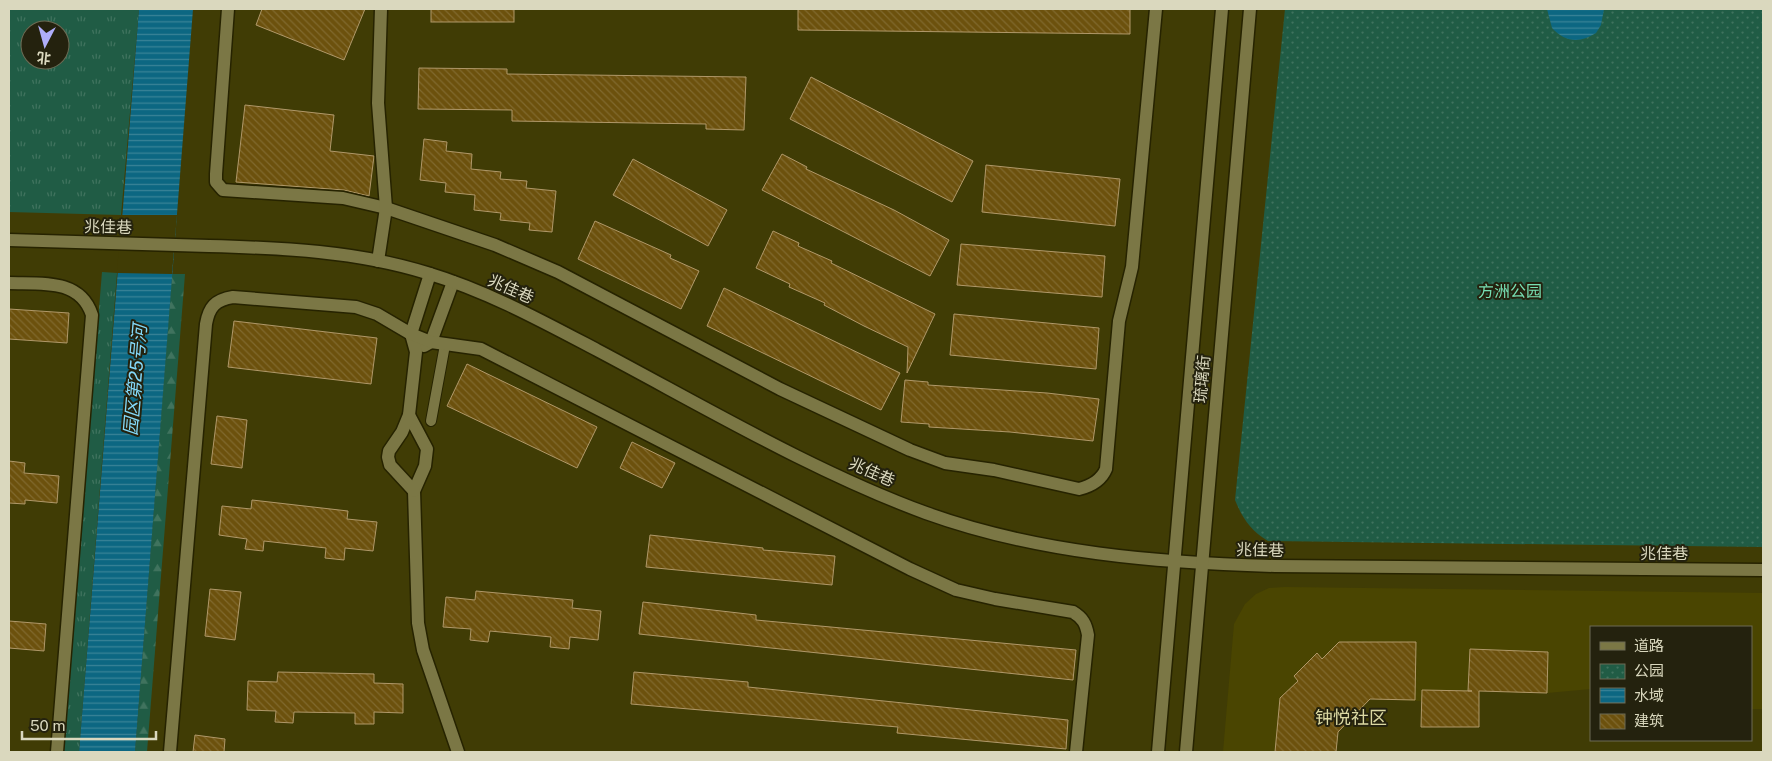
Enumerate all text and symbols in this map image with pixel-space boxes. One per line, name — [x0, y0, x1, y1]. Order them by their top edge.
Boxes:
north arrow — [20, 20, 70, 70]
text: 北 — [36, 49, 51, 67]
street label: 兆佳巷 — [84, 217, 132, 237]
street label: 兆佳巷 — [485, 271, 537, 307]
park label: 方洲公园 — [1478, 282, 1542, 301]
water label: 园区第25号河 — [120, 321, 151, 436]
street label: 琉璃街 — [1190, 354, 1214, 404]
street label: 兆佳巷 — [846, 454, 898, 490]
street label: 兆佳巷 — [1236, 540, 1284, 560]
street label: 兆佳巷 — [1640, 544, 1688, 563]
legend — [1590, 626, 1752, 741]
text: 道路 — [1634, 637, 1664, 654]
text: 公园 — [1634, 662, 1664, 679]
text: 水域 — [1634, 687, 1664, 704]
district label: 钟悦社区 — [1315, 707, 1387, 728]
scale bar — [22, 708, 156, 740]
text: 建筑 — [1634, 712, 1664, 729]
text: 50 m — [30, 717, 65, 734]

